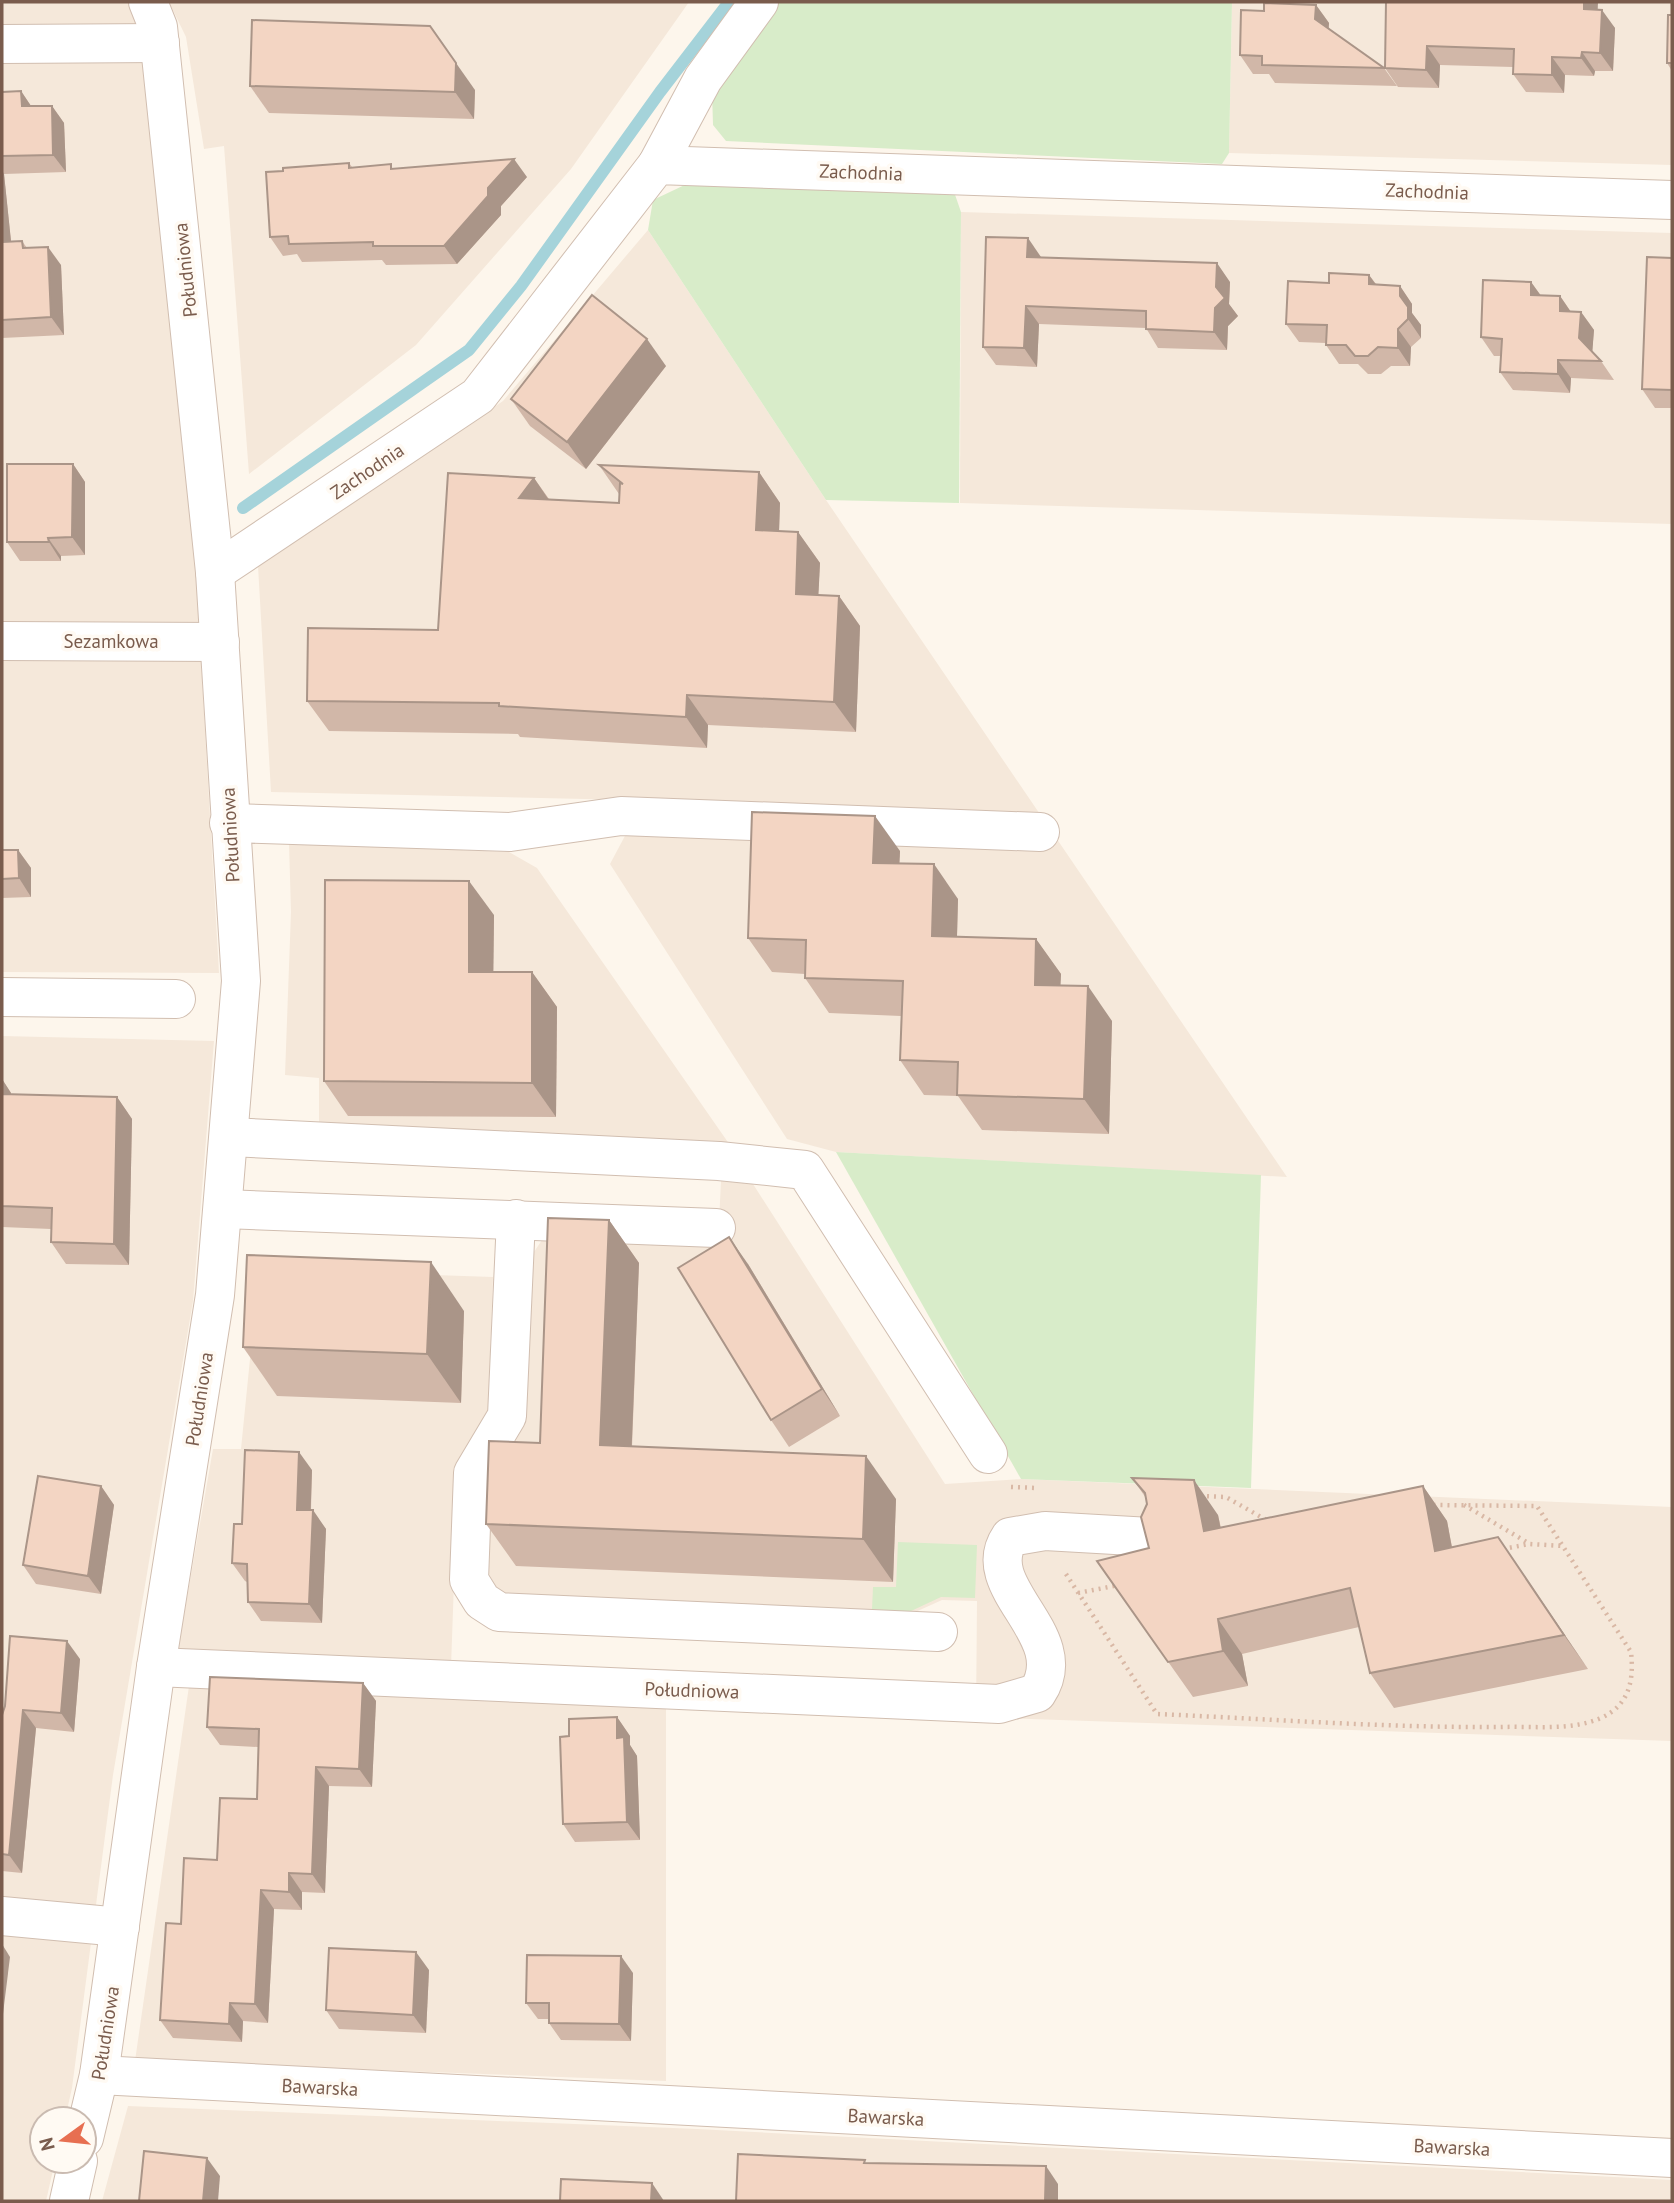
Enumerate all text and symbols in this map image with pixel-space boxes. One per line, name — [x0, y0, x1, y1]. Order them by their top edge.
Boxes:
street label: Zachodnia — [819, 159, 903, 185]
street label: Zachodnia — [1385, 178, 1469, 204]
street label: Południowa — [168, 222, 202, 318]
street label: Zachodnia — [326, 438, 408, 504]
street label: Sezamkowa — [63, 629, 159, 653]
street label: Południowa — [216, 787, 244, 883]
street label: Południowa — [180, 1350, 218, 1448]
street label: Południowa — [644, 1676, 740, 1704]
street label: Południowa — [86, 1984, 124, 2082]
street label: Bawarska — [281, 2073, 359, 2101]
street label: Bawarska — [847, 2103, 925, 2131]
north arrow — [28, 2105, 98, 2175]
street label: Bawarska — [1413, 2133, 1491, 2161]
text: N — [33, 2135, 60, 2154]

